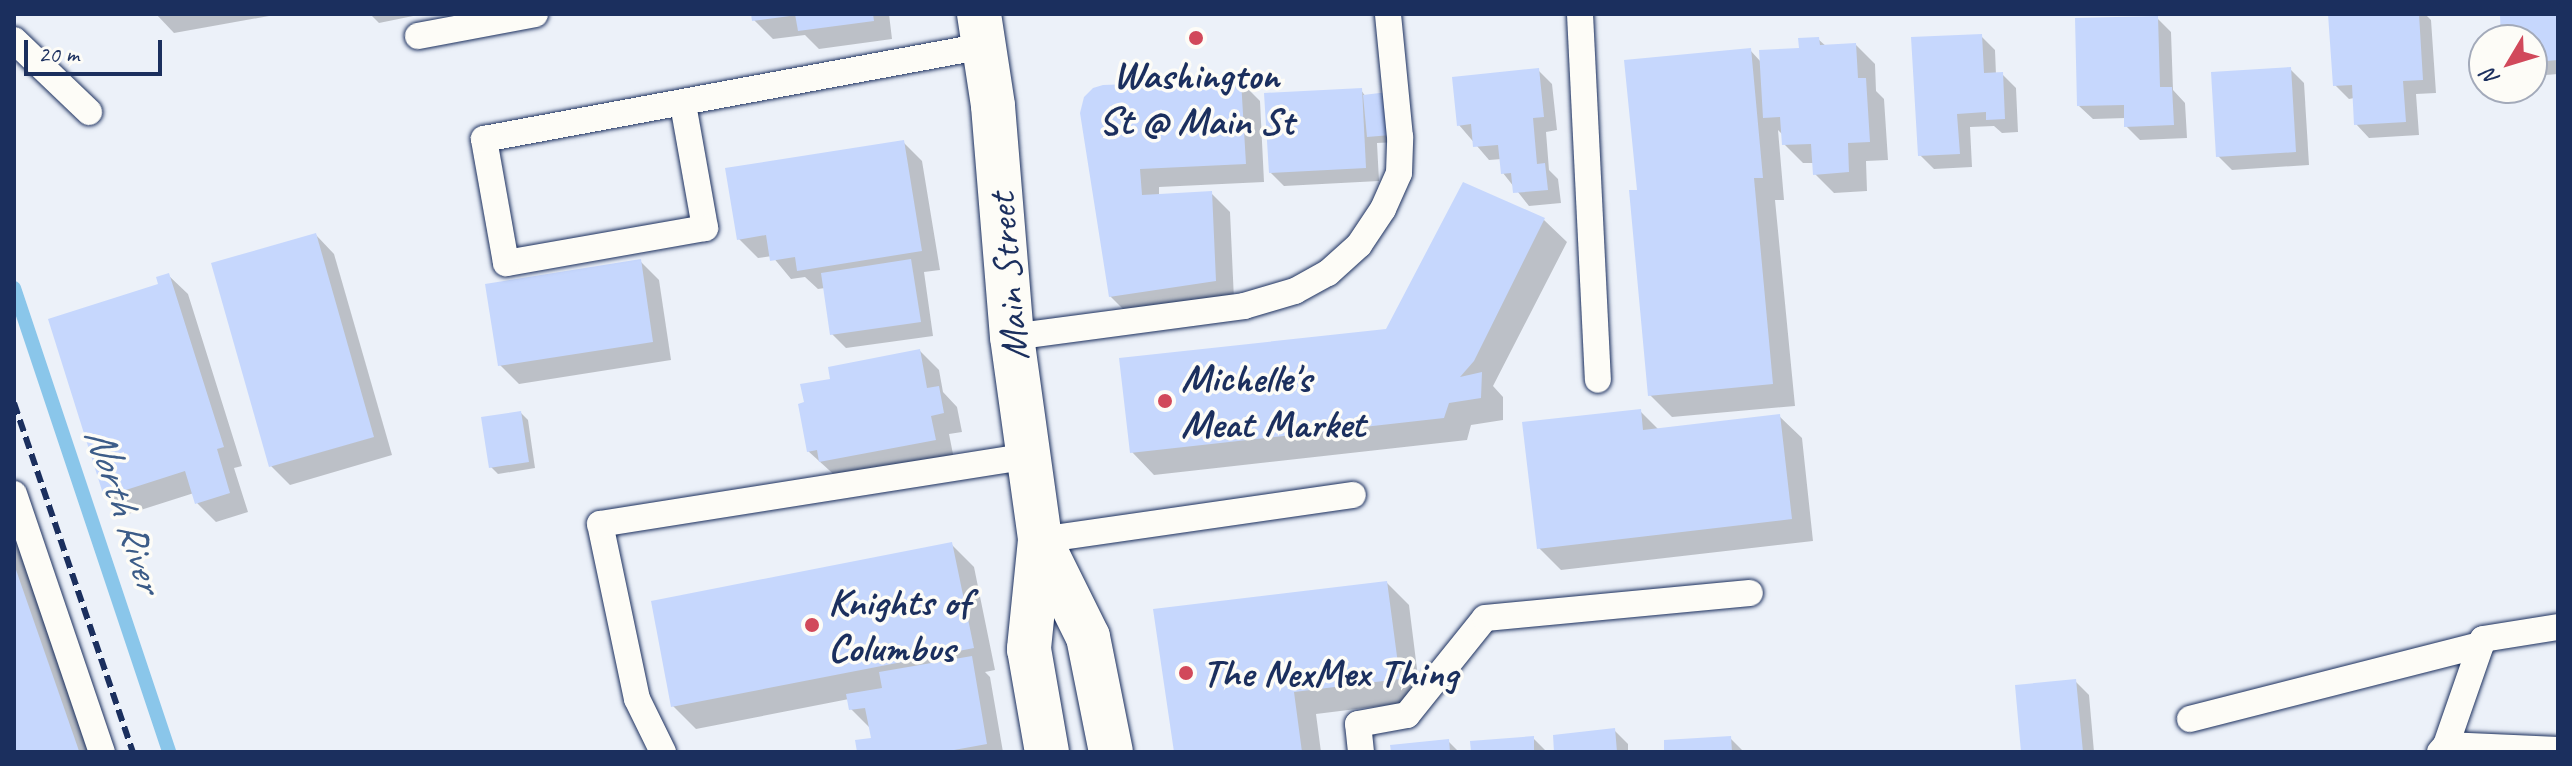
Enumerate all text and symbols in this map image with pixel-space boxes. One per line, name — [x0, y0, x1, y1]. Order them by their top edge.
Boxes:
scale bar — [28, 24, 166, 74]
north arrow — [2468, 24, 2548, 104]
marker: Washington St @ Main St — [1187, 29, 1205, 47]
text: 20 m — [38, 39, 79, 69]
place label: Washington St @ Main St — [1098, 51, 1294, 145]
text: N — [2475, 64, 2506, 92]
street label: Main Street — [977, 191, 1039, 363]
place label: Michelle's Meat Market — [1181, 354, 1366, 448]
marker: Michelle's Meat Market — [1156, 392, 1174, 410]
water label: North River — [73, 420, 175, 598]
place label: Knights of Columbus — [828, 578, 969, 672]
marker: Knights of Columbus — [803, 616, 821, 634]
place label: The NexMex Thing — [1202, 649, 1460, 697]
marker: The NexMex Thing — [1177, 664, 1195, 682]

